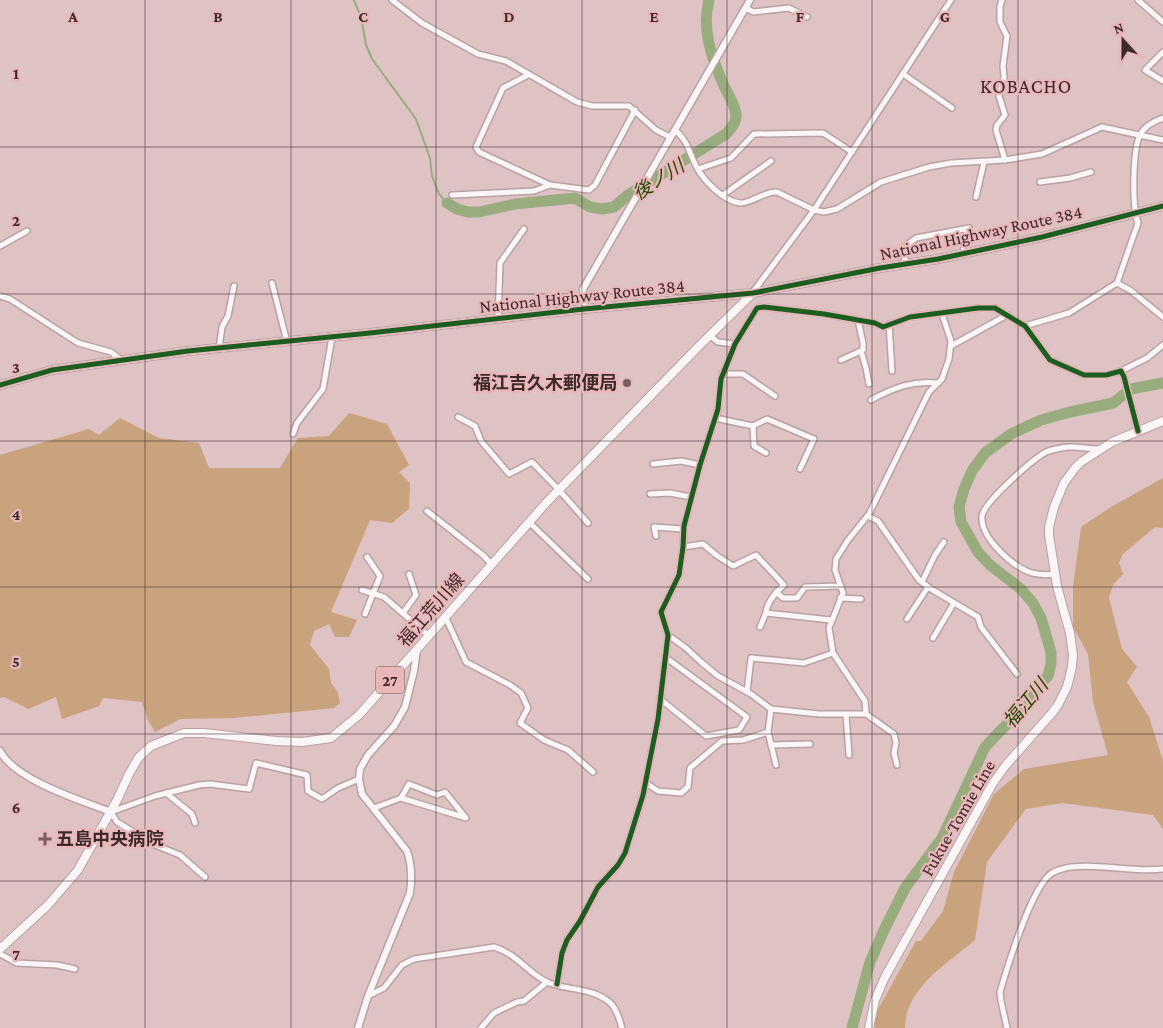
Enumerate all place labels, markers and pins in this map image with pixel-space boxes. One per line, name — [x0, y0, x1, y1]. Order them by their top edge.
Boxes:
place label: 福江吉久木郵便局 — [473, 373, 617, 393]
marker: 福江吉久木郵便局 — [621, 377, 633, 389]
place label: 五島中央病院 — [56, 829, 164, 849]
marker: 五島中央病院 — [38, 832, 52, 846]

